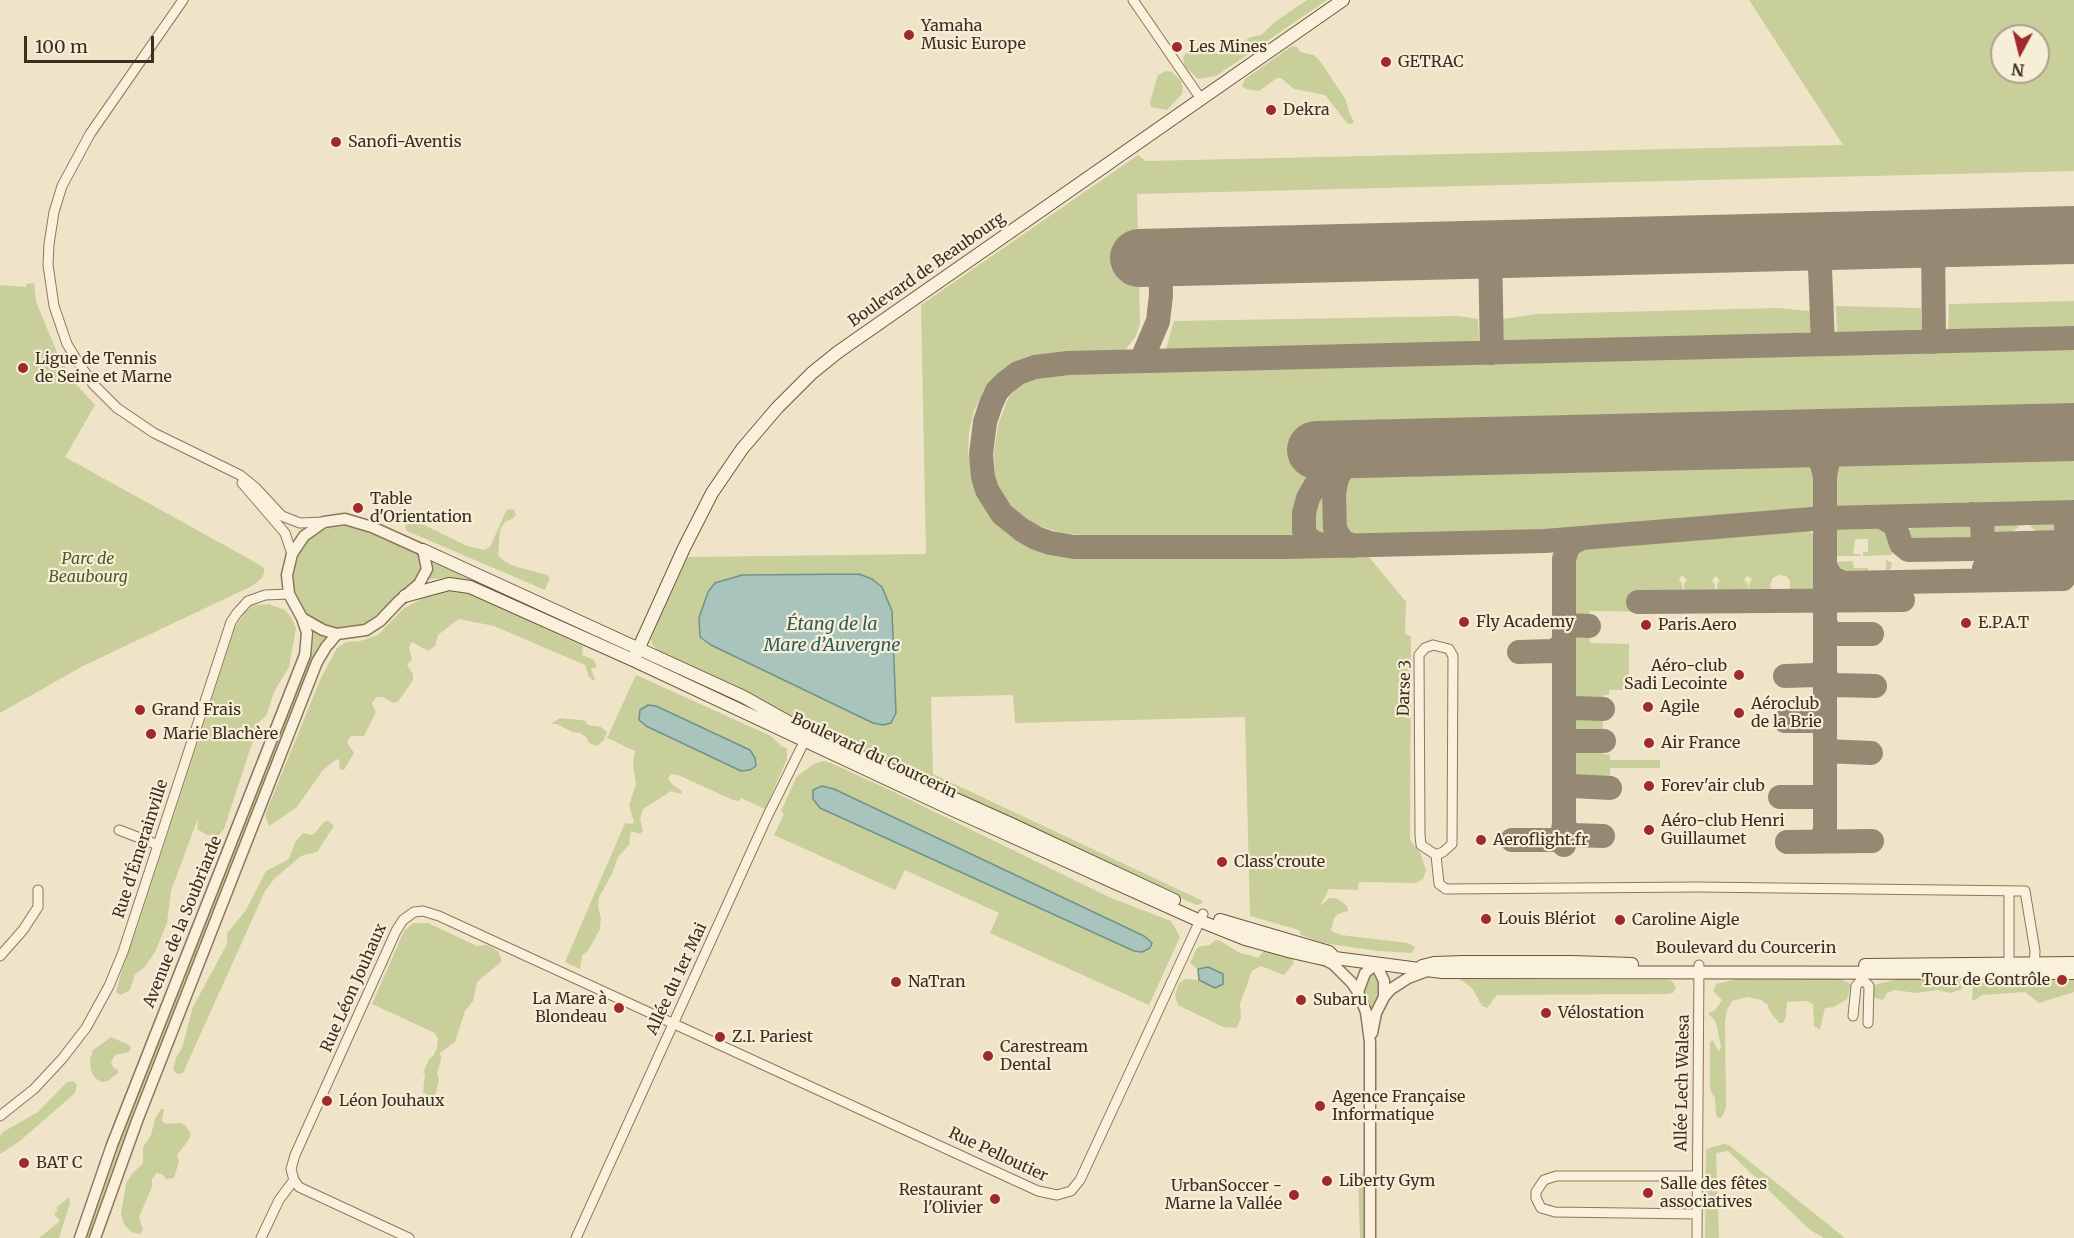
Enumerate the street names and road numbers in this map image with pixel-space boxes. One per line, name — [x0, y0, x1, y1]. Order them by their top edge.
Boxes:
street label: Boulevard de Beaubourg — [845, 209, 1009, 331]
street label: Darse 3 — [1394, 659, 1416, 717]
street label: Boulevard du Courcerin — [788, 709, 960, 803]
street label: Rue d'Émerainville — [109, 777, 173, 921]
street label: Avenue de la Soubriarde — [140, 833, 226, 1011]
street label: Allée du 1er Mai — [643, 920, 711, 1038]
street label: Rue Léon Jouhaux — [317, 921, 391, 1055]
street label: Boulevard du Courcerin — [1656, 938, 1836, 958]
street label: Allée Lech Walesa — [1672, 1014, 1694, 1152]
street label: Rue Pelloutier — [945, 1124, 1051, 1186]

